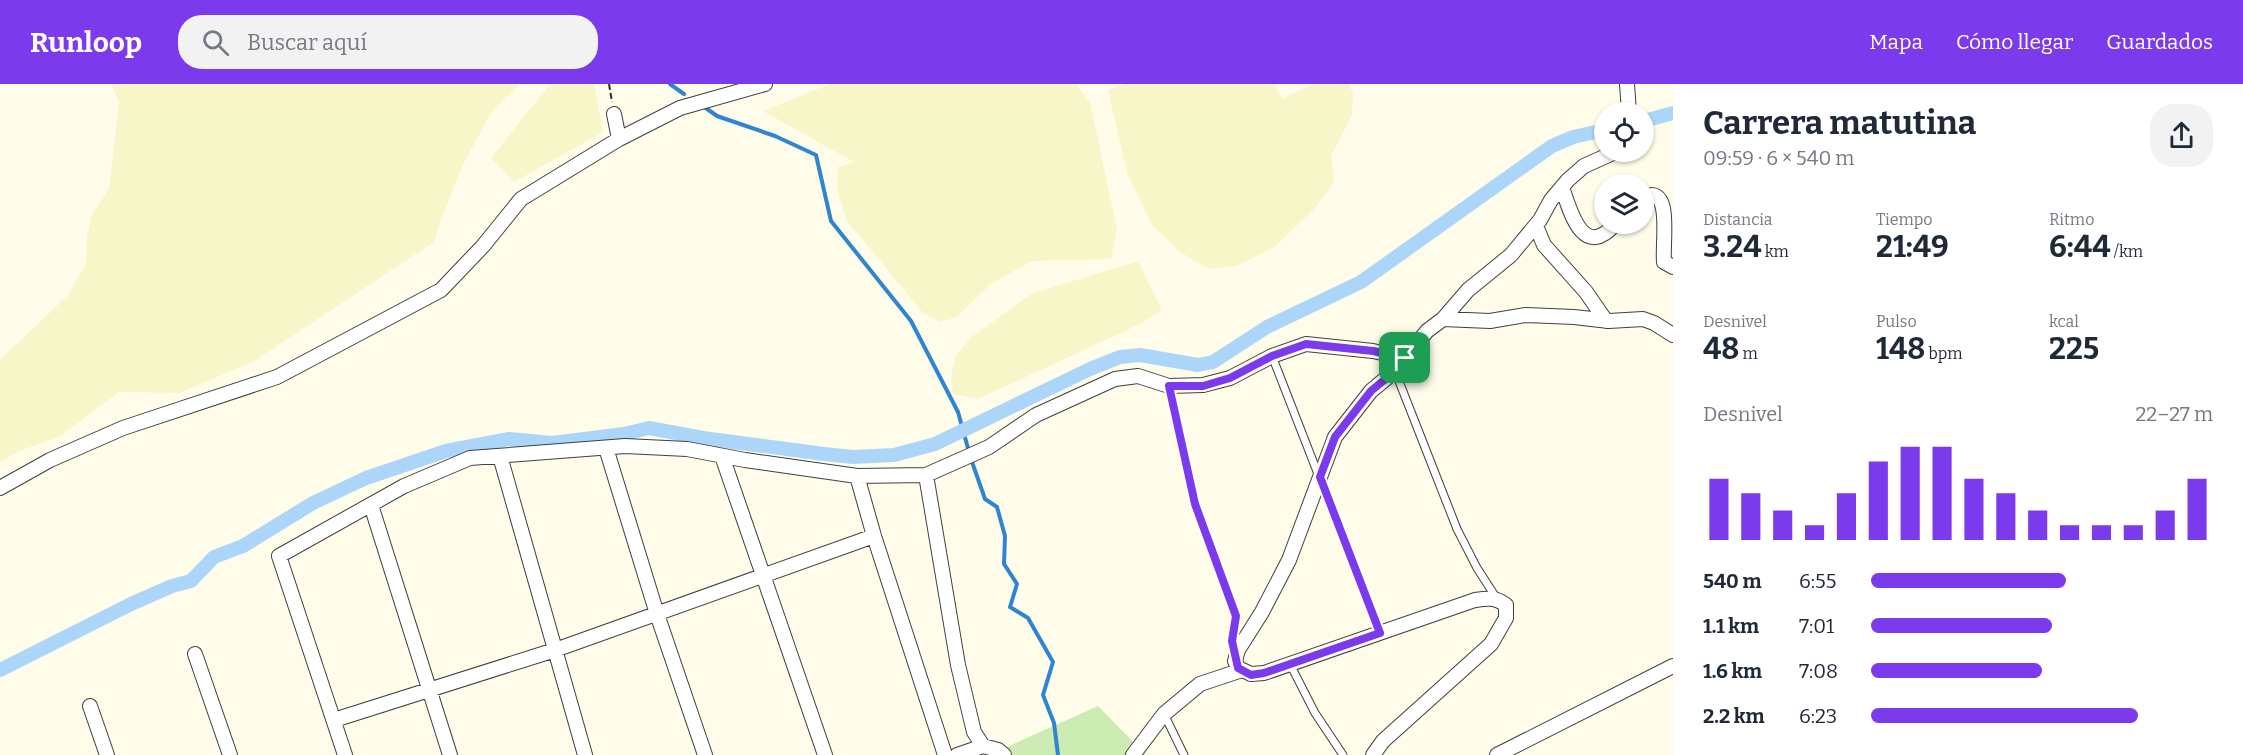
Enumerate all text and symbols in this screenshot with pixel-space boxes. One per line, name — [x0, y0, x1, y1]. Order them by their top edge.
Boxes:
search box — [178, 15, 598, 69]
text: Runloop — [30, 26, 142, 59]
icon: search — [199, 26, 232, 59]
text: Buscar aquí — [247, 29, 367, 56]
text: Mapa — [1869, 29, 1923, 55]
text: Cómo llegar — [1956, 29, 2073, 55]
text: Guardados — [2106, 29, 2213, 55]
map controls — [1594, 102, 1654, 234]
button: locate — [1594, 102, 1654, 162]
text: Carrera matutina — [1703, 103, 1976, 143]
button: share — [2150, 104, 2213, 167]
text: 09:59 · 6 × 540 m — [1703, 146, 1854, 170]
button: layers — [1594, 174, 1654, 234]
text: Distancia — [1703, 210, 1772, 229]
text: Tiempo — [1876, 210, 1933, 229]
text: Ritmo — [2049, 210, 2094, 229]
text: 3.24 — [1703, 229, 1761, 265]
text: 21:49 — [1876, 229, 1949, 265]
text: 6:44 — [2049, 229, 2111, 265]
text: km — [1761, 242, 1789, 261]
text: /km — [2111, 242, 2143, 261]
text: Desnivel — [1703, 312, 1767, 331]
text: Pulso — [1876, 312, 1917, 331]
text: kcal — [2049, 312, 2079, 331]
text: 48 — [1703, 331, 1739, 367]
text: 148 — [1876, 331, 1925, 367]
text: 225 — [2049, 331, 2099, 367]
pin — [1379, 332, 1430, 383]
icon: arrive — [1388, 341, 1421, 374]
text: m — [1739, 344, 1758, 363]
text: bpm — [1925, 344, 1963, 363]
text: Desnivel — [1703, 402, 1783, 426]
text: 22–27 m — [2135, 402, 2213, 426]
text: 540 m — [1703, 569, 1762, 593]
text: 6:55 — [1799, 569, 1836, 593]
text: 1.1 km — [1703, 614, 1759, 638]
text: 7:01 — [1799, 614, 1834, 638]
text: 1.6 km — [1703, 659, 1762, 683]
text: 7:08 — [1799, 659, 1838, 683]
text: 2.2 km — [1703, 704, 1765, 728]
text: 6:23 — [1799, 704, 1837, 728]

